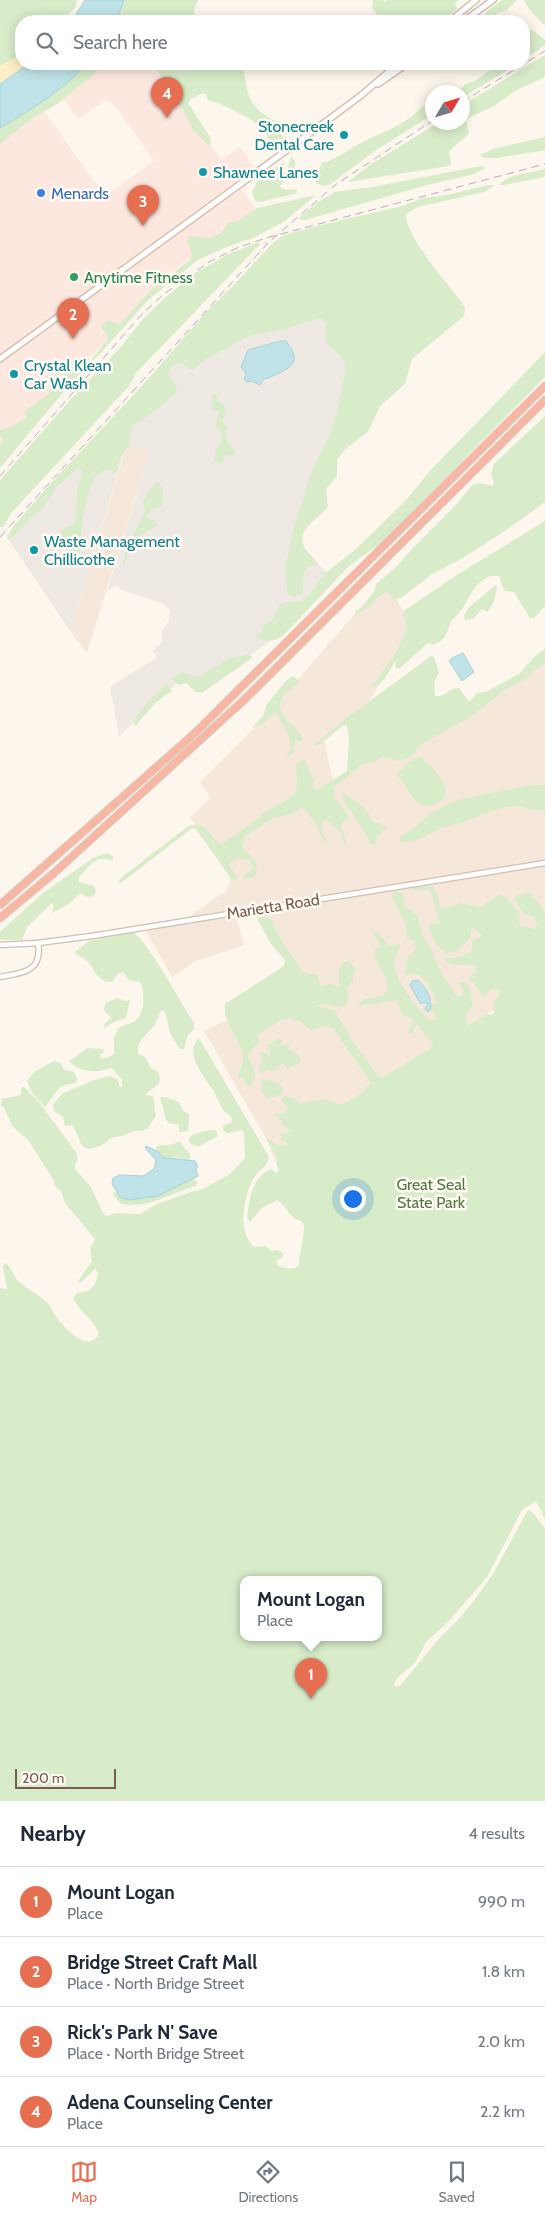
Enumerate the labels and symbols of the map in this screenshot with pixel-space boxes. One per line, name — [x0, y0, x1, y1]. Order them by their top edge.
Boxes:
pin: 4 — [151, 77, 183, 118]
north arrow — [425, 85, 470, 130]
place label: Stonecreek Dental Care — [254, 117, 335, 154]
marker: Stonecreek Dental Care — [338, 129, 350, 141]
place label: Shawnee Lanes — [213, 163, 319, 182]
marker: Shawnee Lanes — [197, 166, 209, 178]
place label: Menards — [51, 184, 109, 203]
pin: 3 — [127, 185, 159, 226]
marker: Menards — [35, 187, 47, 199]
place label: Anytime Fitness — [84, 268, 193, 287]
marker: Anytime Fitness — [68, 271, 80, 283]
pin: 2 — [57, 298, 89, 339]
place label: Crystal Klean Car Wash — [24, 356, 112, 393]
marker: Crystal Klean Car Wash — [8, 368, 20, 380]
place label: Waste Management Chillicothe — [44, 532, 180, 569]
marker: Waste Management Chillicothe — [28, 544, 40, 556]
street label: Marietta Road — [225, 890, 321, 923]
park label: Great Seal State Park — [396, 1175, 466, 1212]
your location — [340, 1186, 366, 1212]
pin: 1 — [295, 1658, 327, 1699]
scale bar — [15, 1766, 116, 1789]

